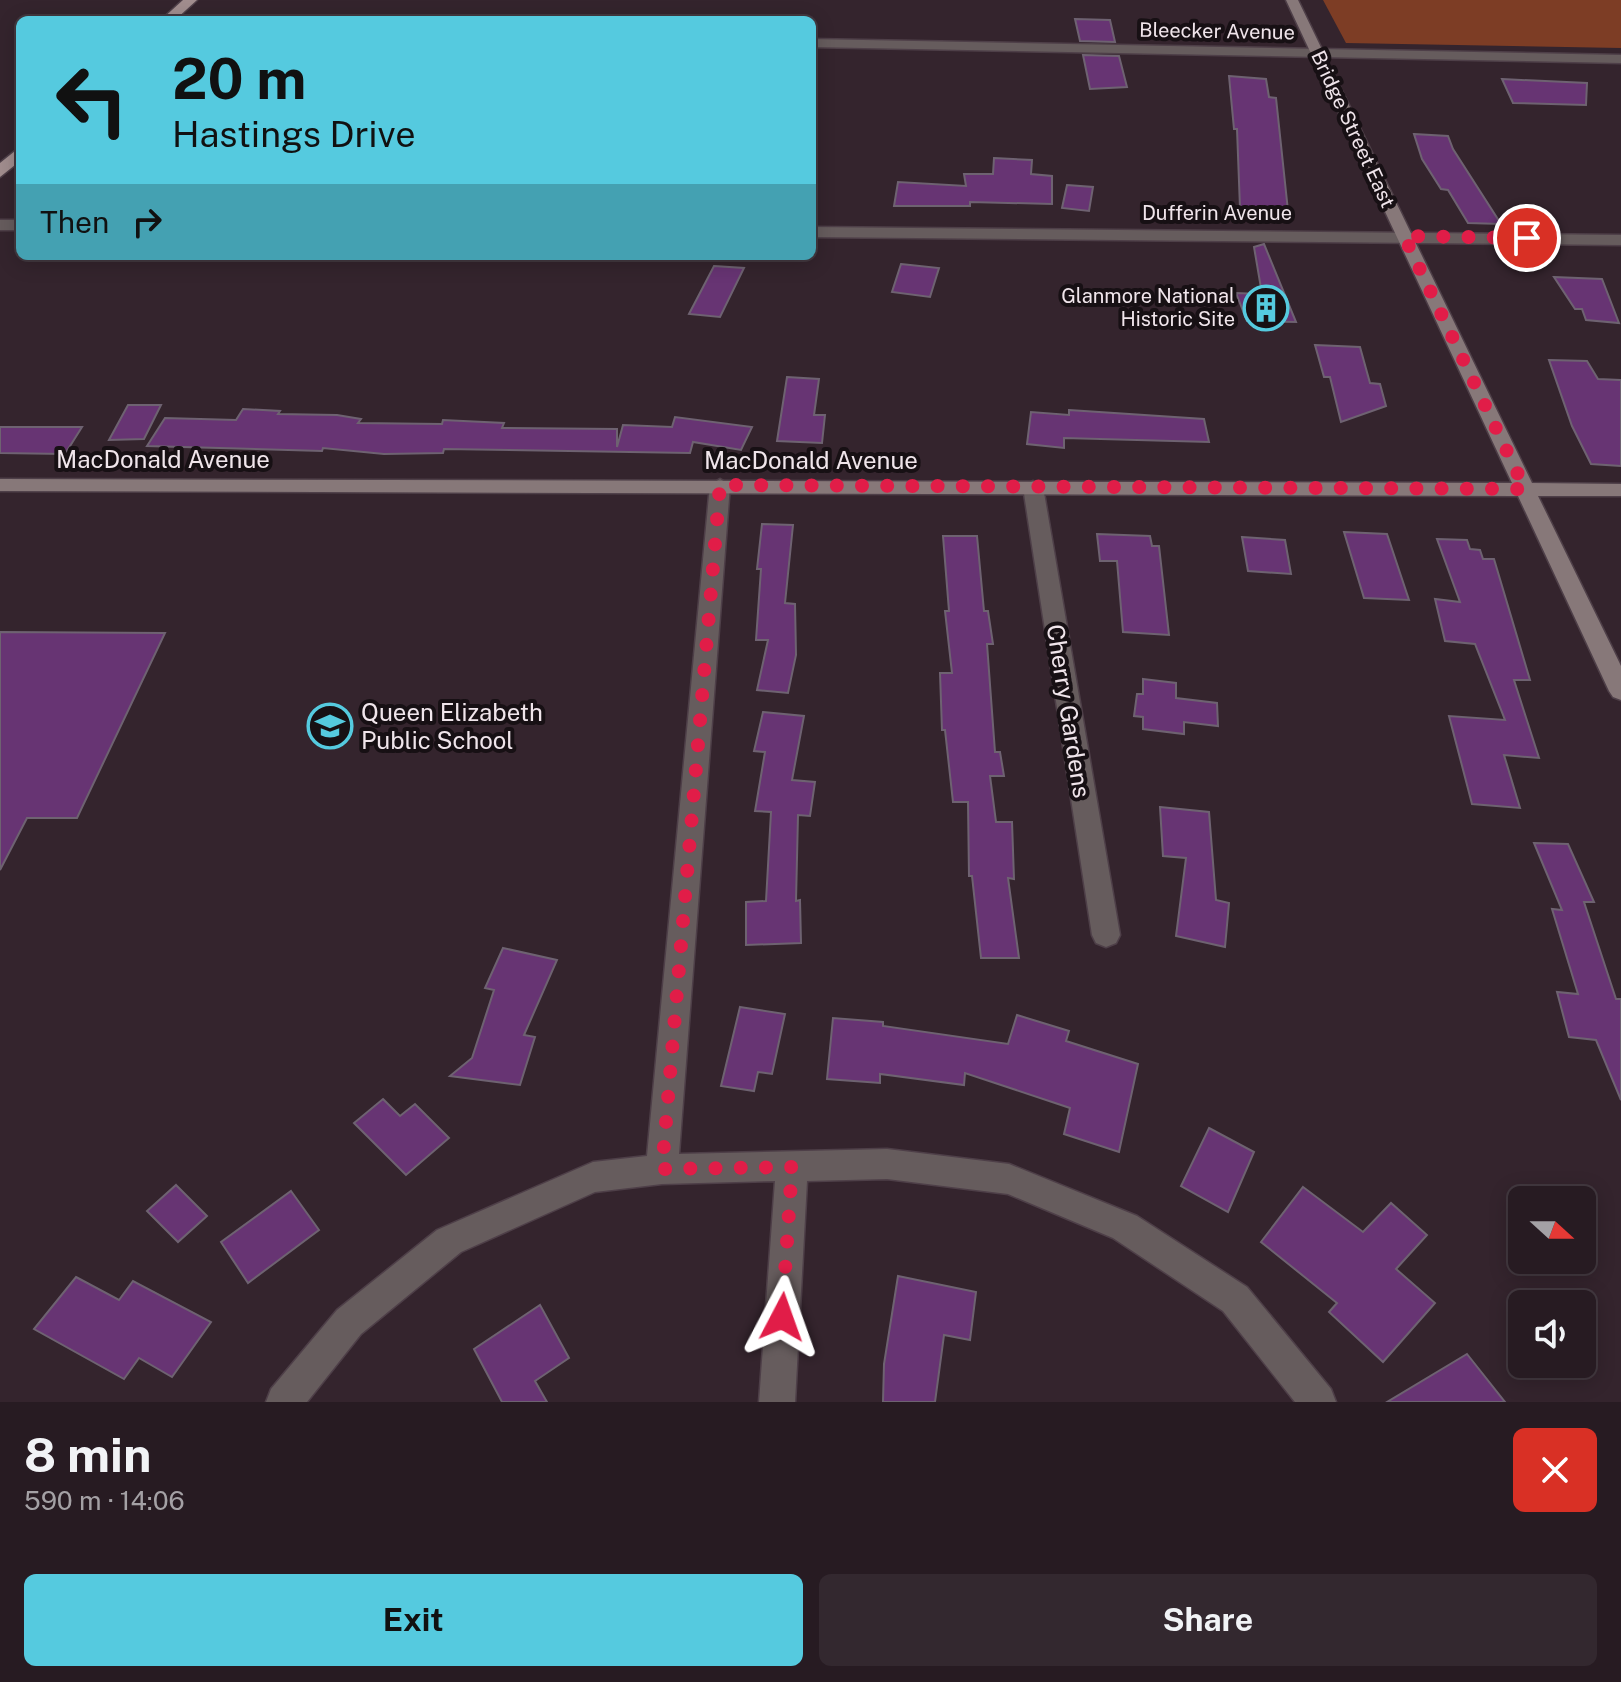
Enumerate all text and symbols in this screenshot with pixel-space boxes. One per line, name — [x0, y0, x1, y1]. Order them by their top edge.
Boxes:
street label: Bleecker Avenue — [1139, 18, 1295, 44]
text: 20 m — [172, 46, 306, 112]
street label: Bridge Street East — [1306, 47, 1400, 211]
icon: left — [40, 48, 144, 152]
text: Hastings Drive — [172, 113, 416, 155]
icon: right — [125, 200, 169, 244]
street label: Dufferin Avenue — [1142, 201, 1292, 225]
text: Then — [40, 204, 109, 240]
pin — [1493, 204, 1561, 272]
icon: arrive — [1505, 216, 1549, 260]
place label: Glanmore National Historic Site — [1061, 284, 1235, 331]
building icon: Glanmore National Historic Site — [1242, 284, 1290, 332]
street label: MacDonald Avenue — [56, 445, 270, 473]
street label: MacDonald Avenue — [704, 446, 918, 474]
street label: Cherry Gardens — [1041, 622, 1097, 800]
place label: Queen Elizabeth Public School — [361, 698, 543, 754]
school or university icon: Queen Elizabeth Public School — [306, 702, 354, 750]
north arrow — [1508, 1186, 1596, 1274]
map controls — [1508, 1186, 1596, 1378]
position arrow — [740, 1275, 824, 1359]
button: sound — [1508, 1290, 1596, 1378]
text: 8 min — [24, 1426, 151, 1483]
button: close — [1513, 1428, 1597, 1512]
text: 590 m · 14:06 — [24, 1485, 185, 1516]
button: Exit — [24, 1574, 803, 1666]
button: Share — [819, 1574, 1597, 1666]

